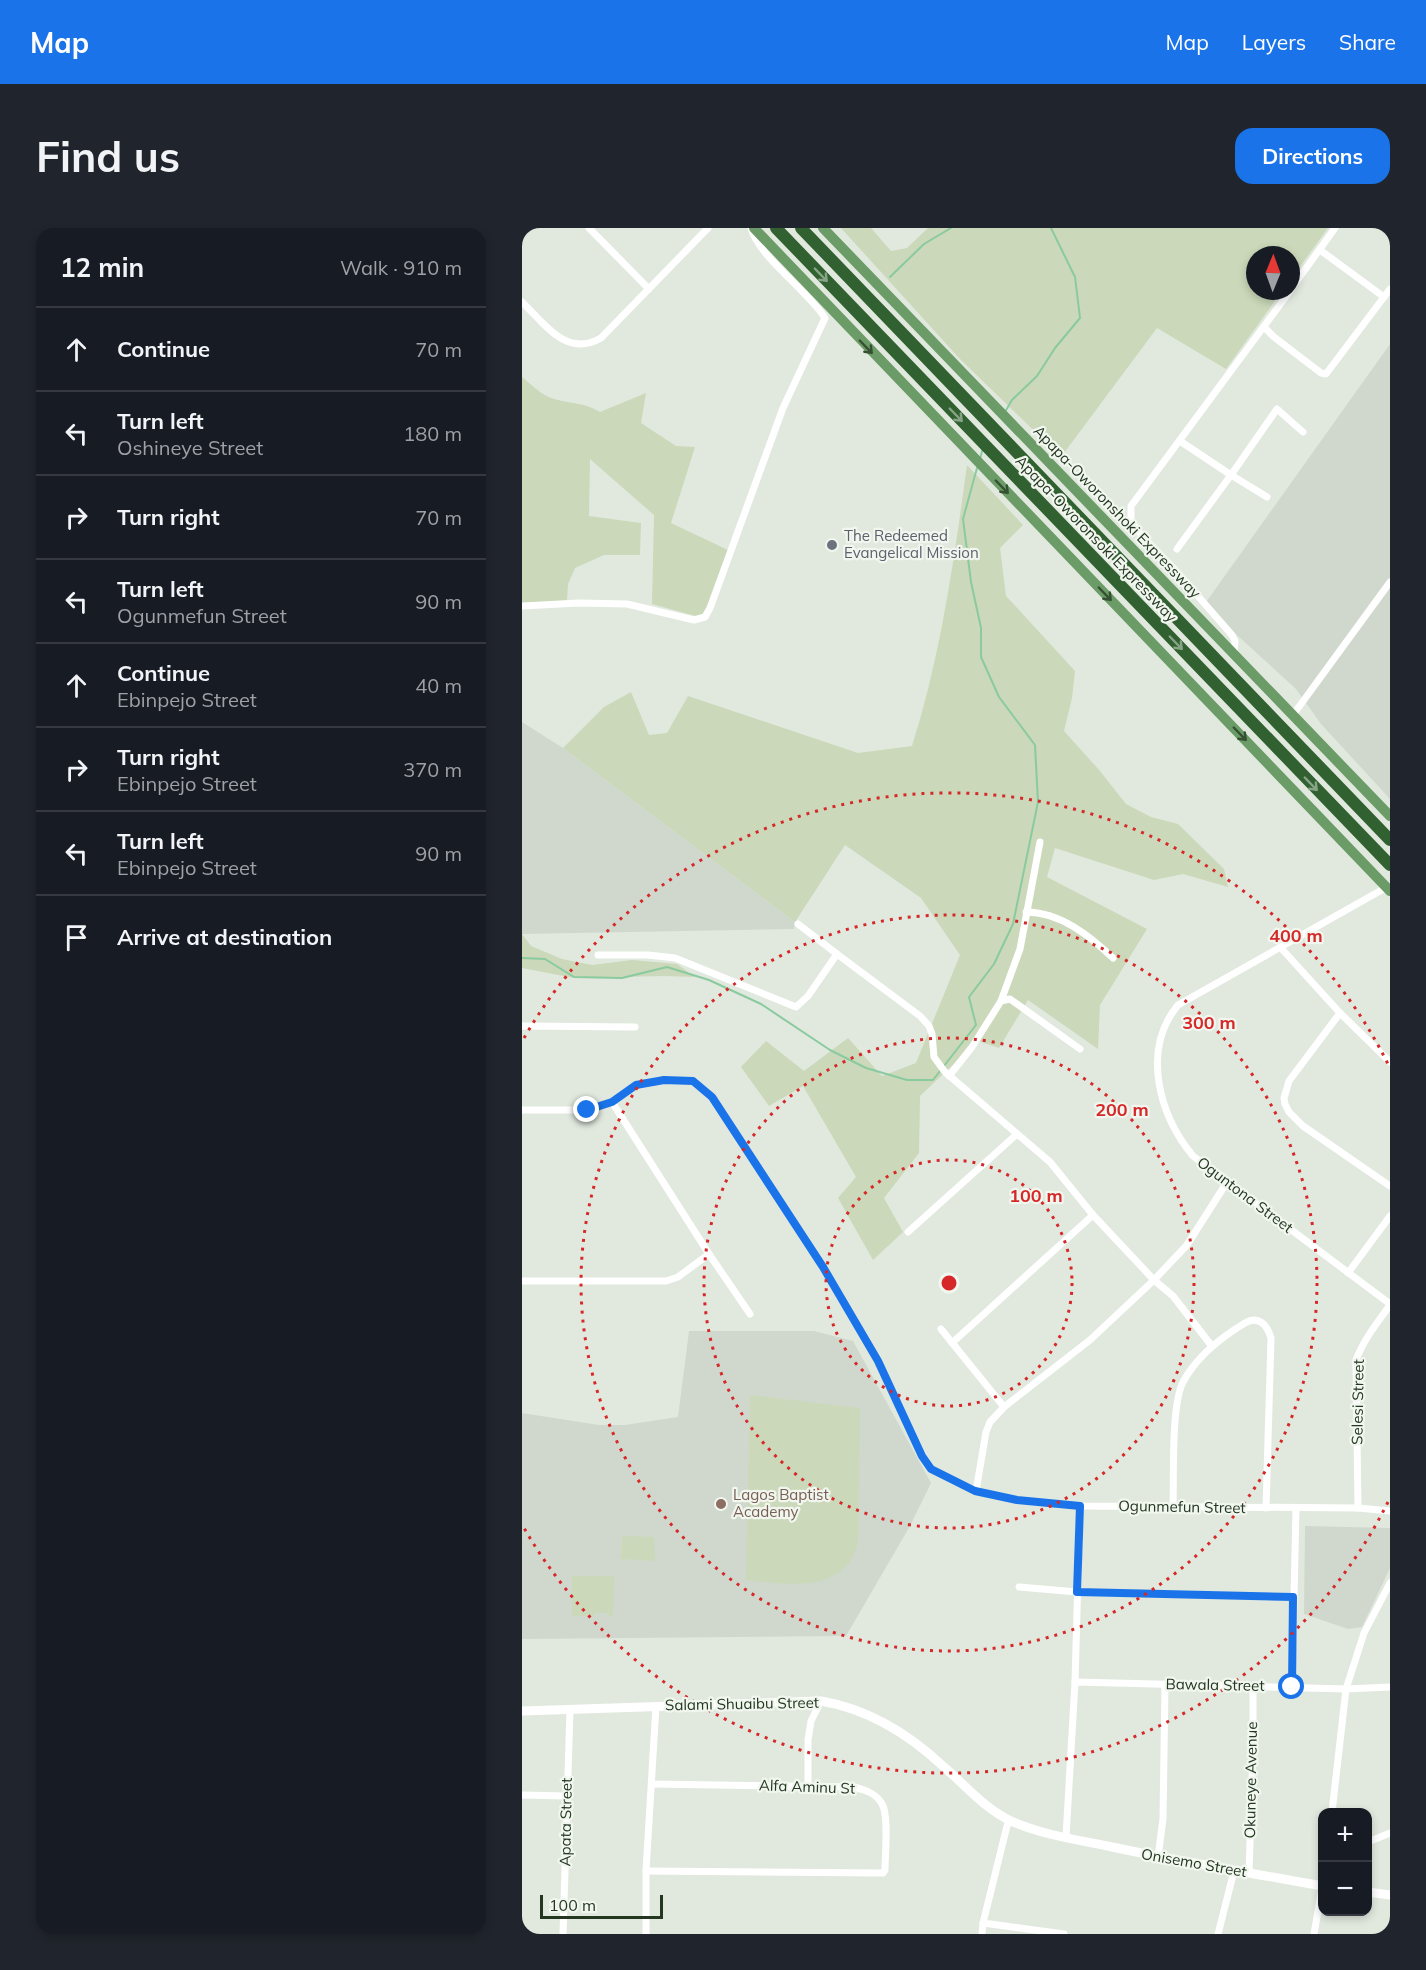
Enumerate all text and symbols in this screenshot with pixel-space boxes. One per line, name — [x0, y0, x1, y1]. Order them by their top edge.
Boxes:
text: Map — [30, 25, 89, 60]
text: Map — [1166, 29, 1209, 55]
text: Layers — [1242, 29, 1306, 55]
text: Share — [1339, 29, 1396, 55]
button: Directions — [1235, 128, 1390, 184]
text: Find us — [36, 130, 180, 183]
north arrow — [1246, 246, 1300, 300]
text: 12 min — [60, 251, 144, 284]
text: Walk · 910 m — [340, 255, 462, 280]
one-way arrow — [814, 267, 828, 282]
icon: ahead — [60, 333, 93, 366]
text: Continue — [117, 335, 210, 363]
text: 70 m — [415, 337, 462, 362]
one-way arrow — [859, 339, 874, 354]
text: Turn left — [117, 407, 204, 435]
one-way arrow — [949, 408, 964, 423]
icon: left — [60, 417, 93, 450]
text: 180 m — [403, 421, 462, 446]
street label: Apapa-Oworonshoki Expressway — [1030, 421, 1205, 602]
text: Oshineye Street — [117, 435, 263, 460]
street label: Apapa-Oworonsoki Expressway — [1012, 451, 1181, 626]
one-way arrow — [994, 480, 1009, 495]
icon: right — [60, 501, 93, 534]
text: Turn right — [117, 503, 220, 531]
text: 70 m — [415, 505, 462, 530]
place label: The Redeemed Evangelical Mission — [844, 526, 979, 562]
marker: The Redeemed Evangelical Mission — [825, 538, 839, 552]
text: Turn left — [117, 575, 204, 603]
icon: left — [60, 585, 93, 618]
one-way arrow — [1097, 586, 1112, 601]
text: 90 m — [415, 589, 462, 614]
text: Ogunmefun Street — [117, 603, 287, 628]
one-way arrow — [1169, 636, 1183, 651]
text: Continue — [117, 659, 210, 687]
icon: ahead — [60, 669, 93, 702]
text: 40 m — [415, 673, 462, 698]
text: Ebinpejo Street — [117, 687, 257, 712]
one-way arrow — [1233, 727, 1247, 742]
text: Turn right — [117, 743, 220, 771]
icon: right — [60, 753, 93, 786]
text: 370 m — [403, 757, 462, 782]
text: Ebinpejo Street — [117, 771, 257, 796]
one-way arrow — [1304, 776, 1319, 791]
text: Turn left — [117, 827, 204, 855]
icon: left — [60, 837, 93, 870]
text: 90 m — [415, 841, 462, 866]
text: Ebinpejo Street — [117, 855, 257, 880]
icon: arrive — [60, 921, 93, 954]
text: Arrive at destination — [117, 923, 332, 951]
text: 400 m — [1269, 924, 1323, 947]
text: 300 m — [1182, 1011, 1236, 1034]
route end — [573, 1096, 599, 1122]
text: 200 m — [1095, 1098, 1149, 1121]
street label: Oguntona Street — [1194, 1152, 1297, 1237]
text: 100 m — [1009, 1184, 1063, 1207]
centre of rings — [939, 1273, 959, 1293]
street label: Selesi Street — [1347, 1359, 1368, 1445]
place label: Lagos Baptist Academy — [733, 1485, 829, 1521]
street label: Ogunmefun Street — [1118, 1496, 1246, 1517]
marker: Lagos Baptist Academy — [714, 1497, 728, 1511]
route start — [1278, 1673, 1304, 1699]
street label: Bawala Street — [1165, 1674, 1265, 1695]
street label: Salami Shuaibu Street — [665, 1693, 819, 1714]
street label: Okuneye Avenue — [1240, 1721, 1261, 1839]
street label: Alfa Aminu St — [759, 1775, 855, 1798]
street label: Apata Street — [555, 1777, 576, 1866]
map controls — [1318, 1808, 1372, 1916]
button: + — [1318, 1808, 1372, 1862]
street label: Onisemo Street — [1140, 1844, 1248, 1881]
button: − — [1318, 1862, 1372, 1916]
scale bar — [540, 1892, 663, 1920]
text: 100 m — [549, 1895, 596, 1915]

